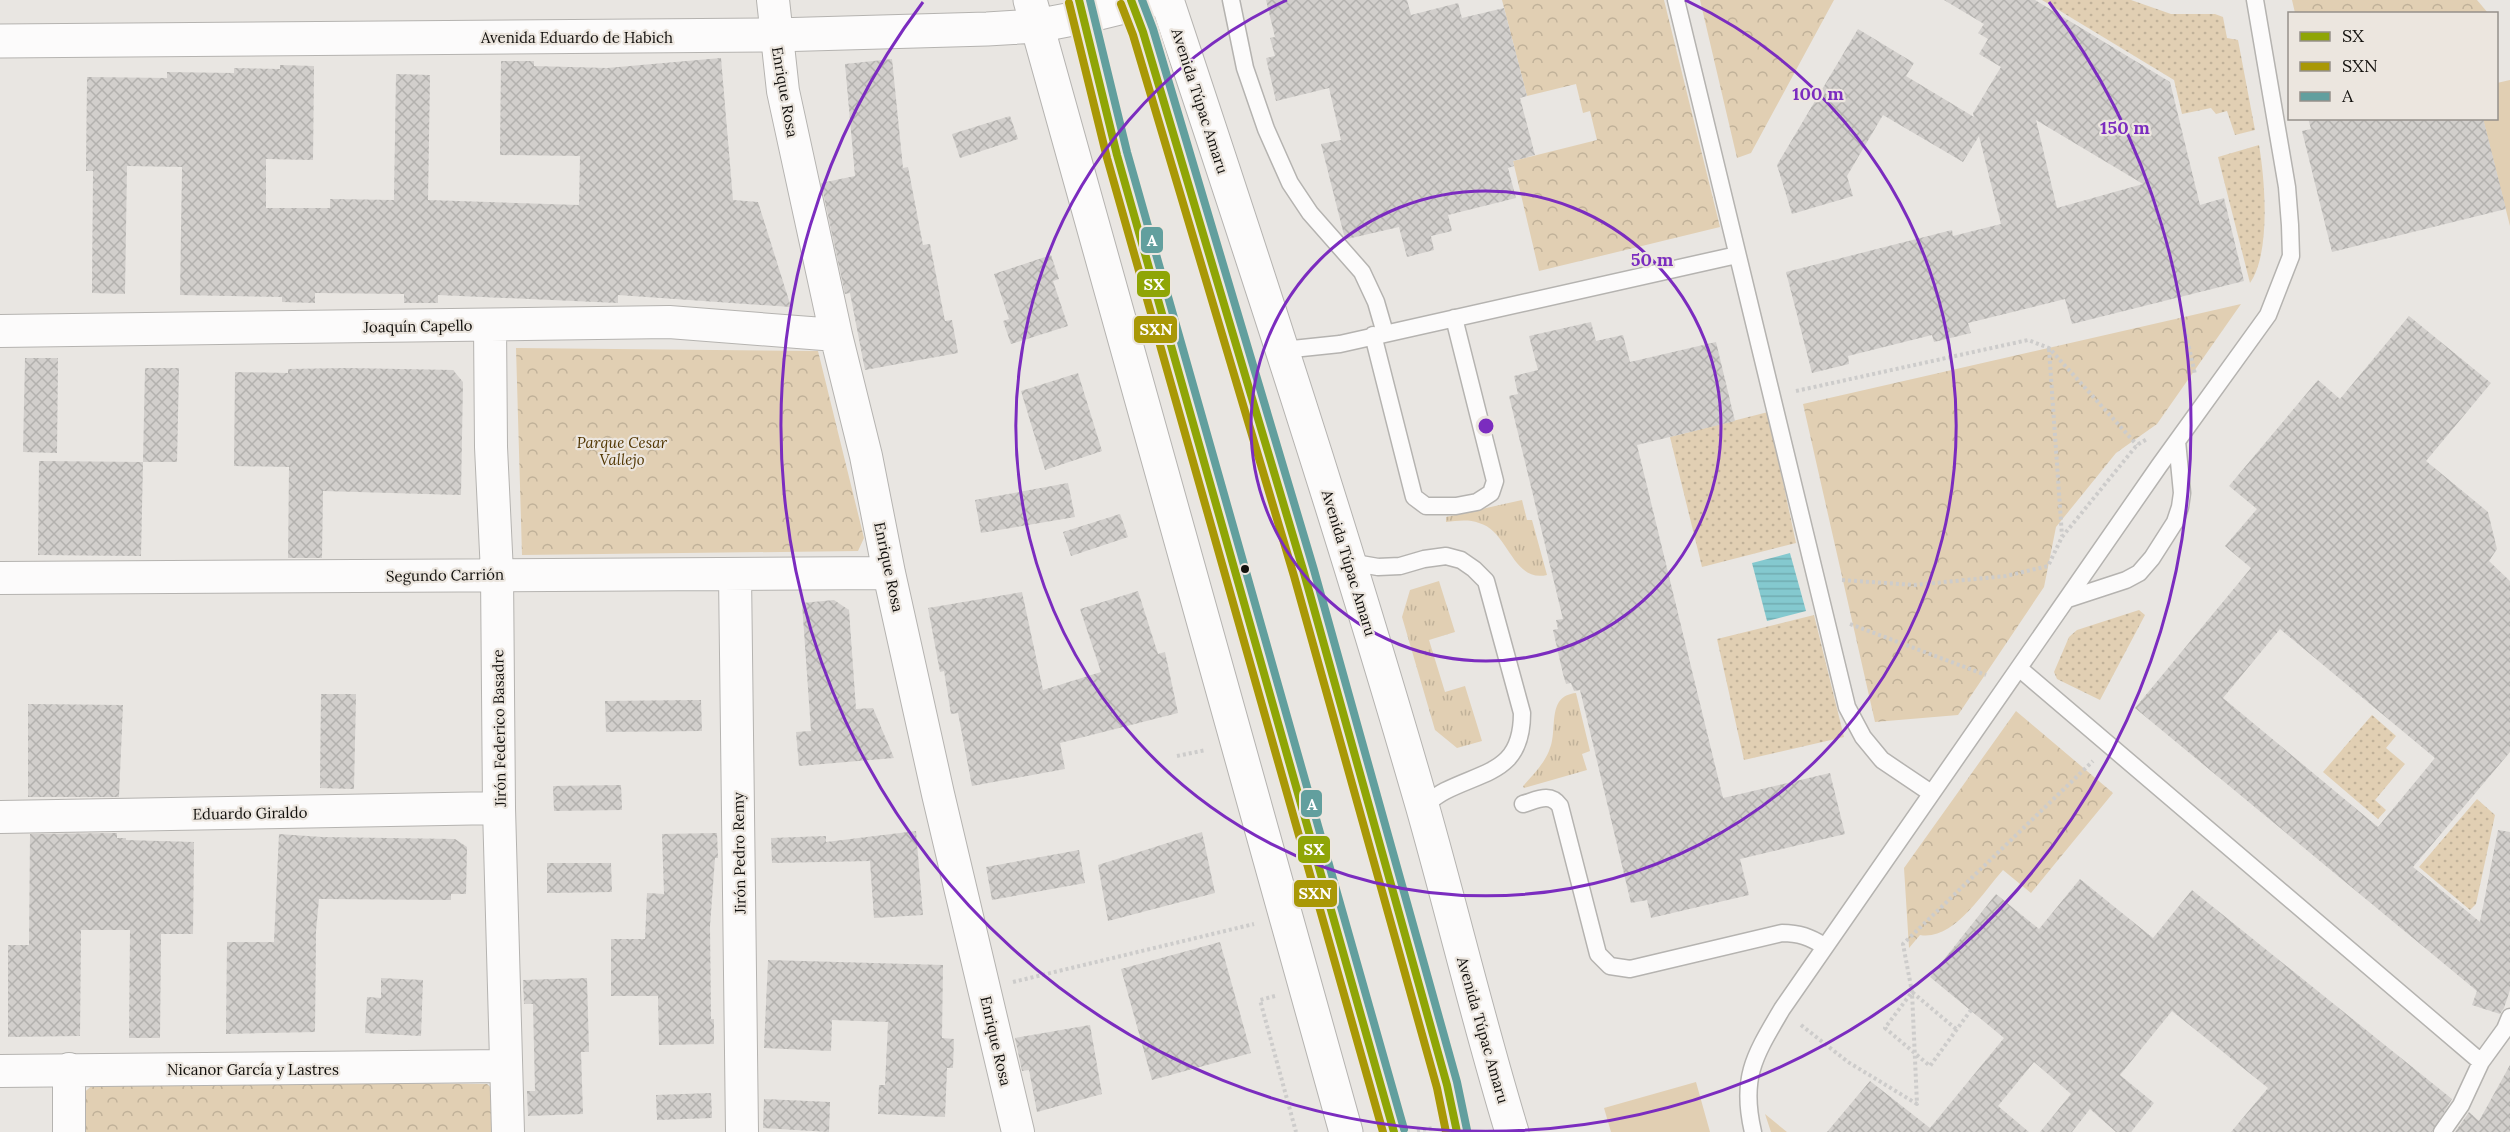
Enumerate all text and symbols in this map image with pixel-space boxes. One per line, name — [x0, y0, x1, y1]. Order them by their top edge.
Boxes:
legend — [2288, 12, 2498, 120]
text: SX — [2342, 24, 2364, 47]
street label: Avenida Túpac Amaru — [1167, 25, 1232, 176]
street label: Avenida Eduardo de Habich — [480, 28, 673, 47]
street label: Enrique Rosa — [768, 45, 802, 139]
text: SXN — [2342, 54, 2378, 77]
text: 100 m — [1792, 82, 1844, 105]
text: A — [2341, 84, 2354, 107]
text: 150 m — [2100, 116, 2150, 139]
line badge: A — [1140, 226, 1164, 254]
text: A — [1147, 230, 1158, 250]
text: 50 m — [1631, 248, 1674, 271]
line badge: SX — [1136, 270, 1171, 298]
text: SX — [1144, 274, 1165, 294]
line badge: SXN — [1133, 315, 1178, 344]
street label: Joaquín Capello — [362, 316, 473, 336]
text: SXN — [1139, 319, 1173, 339]
centre of rings — [1476, 416, 1496, 436]
park label: Parque Cesar Vallejo — [577, 433, 667, 469]
street label: Avenida Túpac Amaru — [1317, 487, 1380, 638]
street label: Enrique Rosa — [870, 520, 908, 614]
unlabelled marker — [1239, 563, 1251, 575]
street label: Segundo Carrión — [386, 564, 504, 586]
street label: Jirón Federico Basadre — [488, 649, 510, 808]
line badge: A — [1300, 789, 1323, 818]
street label: Jirón Pedro Remy — [728, 792, 750, 915]
text: A — [1307, 794, 1318, 814]
street label: Eduardo Giraldo — [193, 802, 308, 823]
line badge: SX — [1297, 835, 1331, 864]
text: SX — [1304, 839, 1325, 859]
line badge: SXN — [1293, 879, 1338, 908]
text: SXN — [1298, 883, 1332, 903]
street label: Avenida Túpac Amaru — [1453, 954, 1513, 1106]
street label: Enrique Rosa — [976, 994, 1016, 1088]
street label: Nicanor García y Lastres — [167, 1060, 339, 1079]

